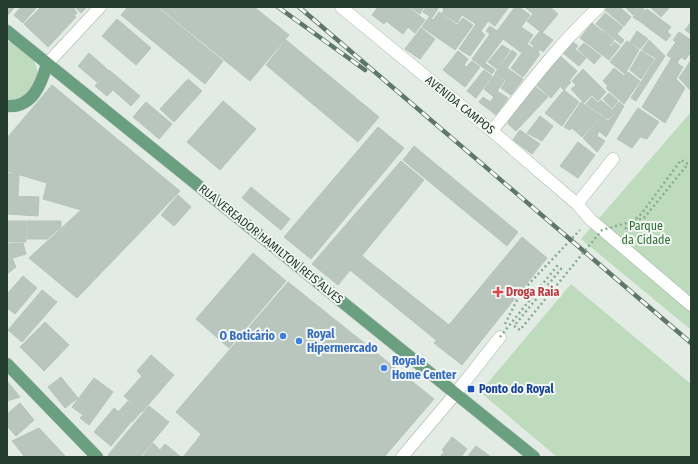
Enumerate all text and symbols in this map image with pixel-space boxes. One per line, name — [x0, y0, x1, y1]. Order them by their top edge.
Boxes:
street label: AVENIDA CAMPOS — [423, 73, 497, 137]
street label: RUA VEREADOR HAMILTON REIS ALVES — [196, 181, 346, 307]
park label: Parque da Cidade — [622, 219, 671, 247]
place label: Droga Raia — [506, 285, 559, 299]
marker: Droga Raia — [493, 287, 503, 297]
place label: Royal Hipermercado — [307, 327, 378, 355]
place label: O Boticário — [220, 329, 276, 343]
marker: O Boticário — [278, 331, 288, 341]
marker: Royal Hipermercado — [294, 336, 304, 346]
place label: Royale Home Center — [392, 354, 457, 382]
marker: Royale Home Center — [379, 363, 389, 373]
place label: Ponto do Royal — [479, 382, 554, 396]
marker: Ponto do Royal — [466, 384, 476, 394]

